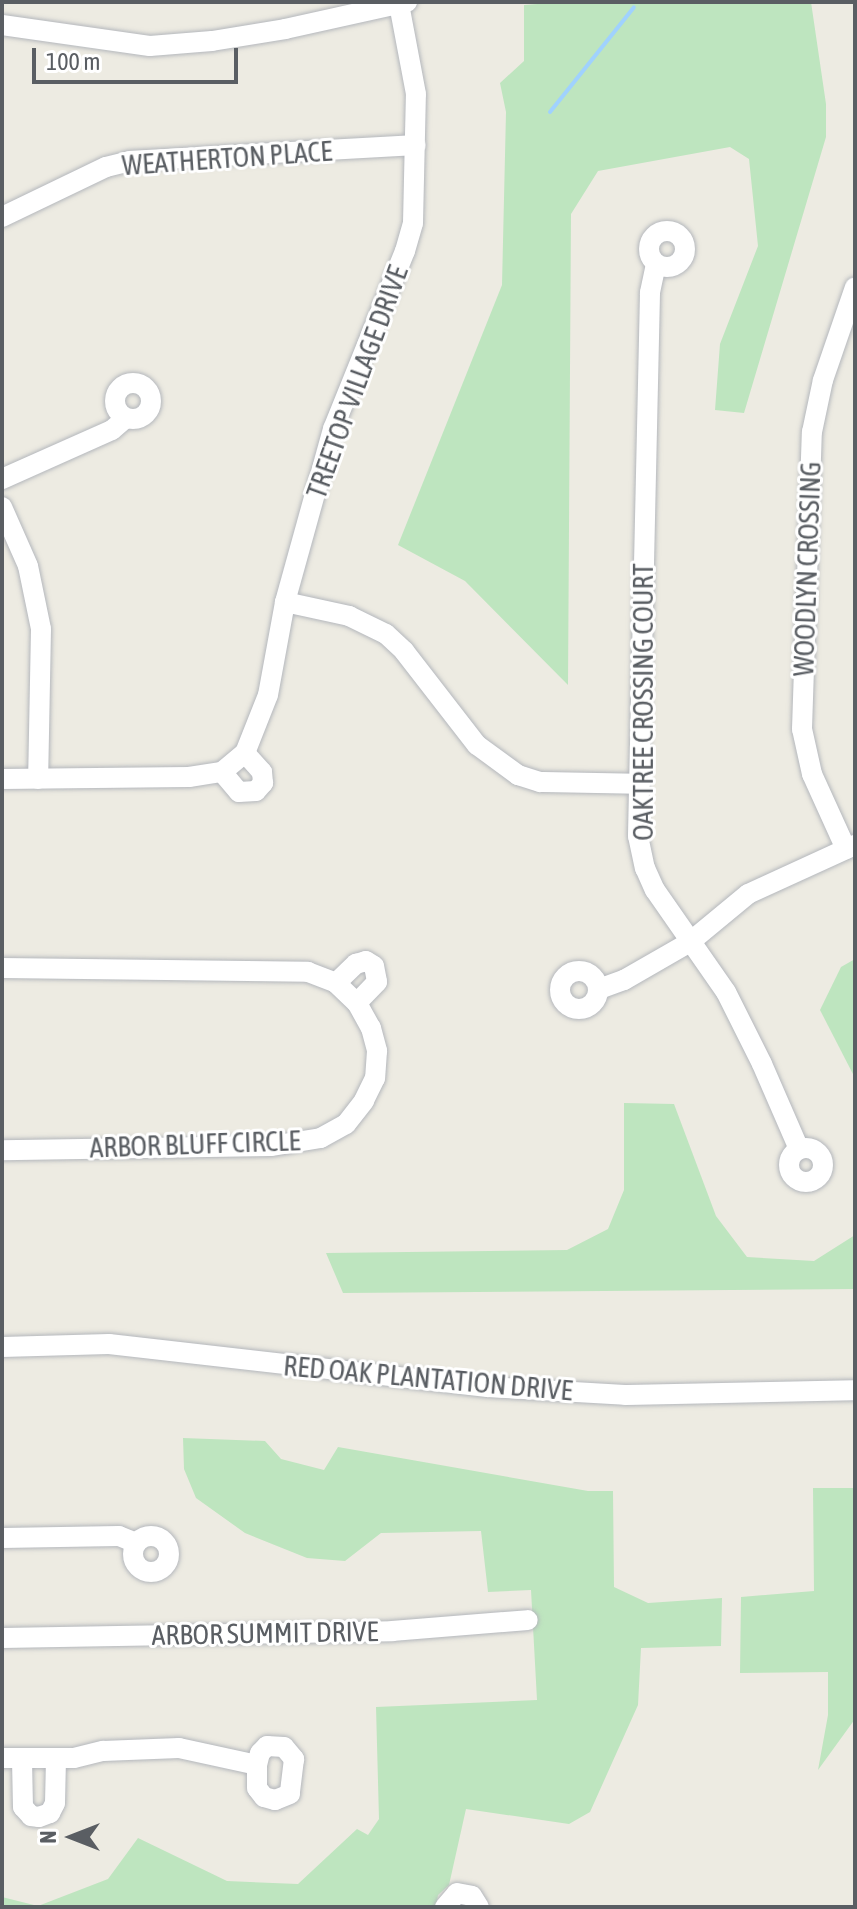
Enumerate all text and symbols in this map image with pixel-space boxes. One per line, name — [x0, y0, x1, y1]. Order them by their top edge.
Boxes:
scale bar — [36, 32, 242, 82]
text: 100 m — [46, 48, 100, 75]
street label: WEATHERTON PLACE — [121, 134, 333, 182]
street label: TREETOP VILLAGE DRIVE — [299, 261, 415, 503]
street label: WOODLYN CROSSING — [786, 461, 828, 677]
street label: OAKTREE CROSSING COURT — [626, 563, 660, 841]
street label: ARBOR BLUFF CIRCLE — [89, 1124, 301, 1164]
street label: RED OAK PLANTATION DRIVE — [282, 1349, 574, 1407]
street label: ARBOR SUMMIT DRIVE — [151, 1614, 379, 1652]
north arrow — [32, 1797, 112, 1877]
text: N — [35, 1831, 61, 1844]

